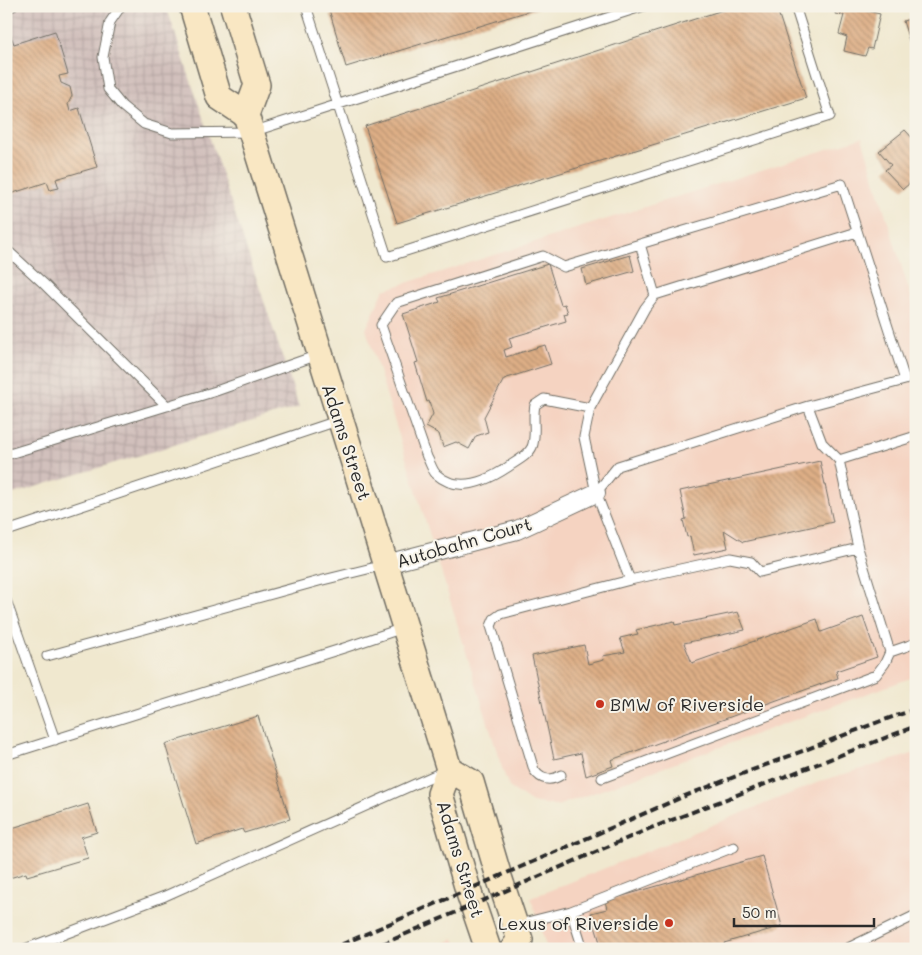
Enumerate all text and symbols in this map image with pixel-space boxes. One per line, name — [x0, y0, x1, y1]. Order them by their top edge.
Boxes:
street label: Adams Street — [317, 381, 377, 503]
street label: Autobahn Court — [394, 511, 534, 573]
place label: BMW of Riverside — [610, 692, 764, 716]
marker: BMW of Riverside — [594, 698, 606, 710]
street label: Adams Street — [432, 798, 490, 920]
scale bar — [734, 895, 874, 927]
text: 50 m — [742, 902, 777, 922]
place label: Lexus of Riverside — [498, 911, 659, 935]
marker: Lexus of Riverside — [663, 917, 675, 929]

